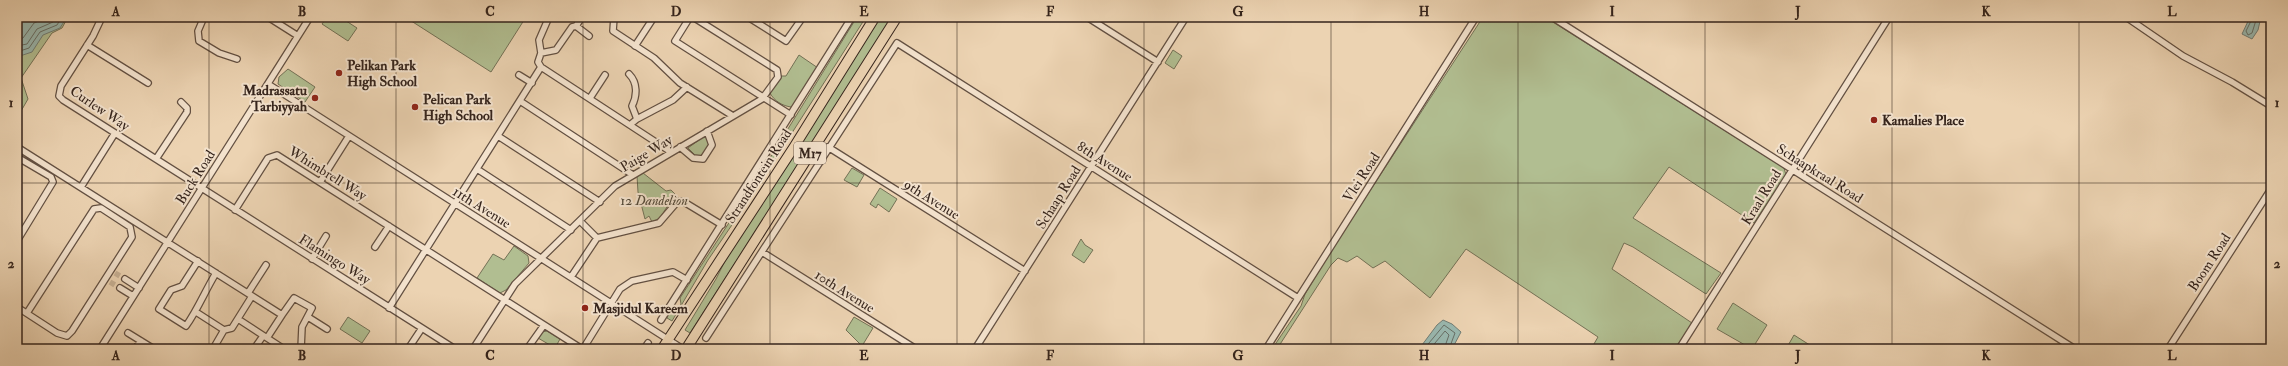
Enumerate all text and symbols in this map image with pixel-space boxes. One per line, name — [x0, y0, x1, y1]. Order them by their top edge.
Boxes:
text: A — [111, 4, 121, 20]
text: B — [298, 4, 306, 20]
text: C — [485, 4, 495, 20]
text: D — [671, 4, 682, 20]
text: E — [859, 4, 869, 20]
text: F — [1046, 4, 1055, 20]
text: G — [1233, 4, 1244, 20]
text: H — [1419, 4, 1430, 20]
text: I — [1609, 4, 1615, 20]
text: J — [1794, 4, 1801, 21]
text: K — [1981, 4, 1991, 20]
text: L — [2167, 4, 2177, 20]
place label: Pelikan Park High School — [347, 57, 418, 91]
marker: Pelikan Park High School — [334, 68, 344, 78]
street label: Curlew Way — [66, 82, 133, 136]
place label: Madrassatu Tarbiyyah — [242, 82, 308, 116]
place label: Pelican Park High School — [423, 91, 494, 125]
marker: Madrassatu Tarbiyyah — [310, 93, 320, 103]
text: 1 — [9, 95, 14, 111]
text: 1 — [2275, 95, 2280, 111]
marker: Pelican Park High School — [410, 102, 420, 112]
place label: Kamalies Place — [1882, 112, 1964, 129]
marker: Kamalies Place — [1869, 115, 1879, 125]
street label: Strandfontein Road — [722, 126, 795, 227]
street label: Paige Way — [617, 131, 677, 176]
street label: 8th Avenue — [1074, 138, 1136, 185]
street label: Schaapkraal Road — [1773, 140, 1866, 208]
street label: Whimbrell Way — [284, 142, 371, 206]
road number: M17 — [794, 142, 826, 164]
street label: Buck Road — [172, 147, 219, 208]
street label: Vlei Road — [1339, 149, 1384, 205]
street label: Schaap Road — [1032, 162, 1086, 233]
street label: Kraal Road — [1738, 166, 1785, 228]
street label: 9th Avenue — [900, 175, 963, 223]
street label: 11th Avenue — [450, 183, 514, 232]
park label: 12 Dandelion — [620, 192, 688, 209]
street label: Boom Road — [2184, 230, 2235, 294]
street label: Flamingo Way — [295, 231, 374, 289]
text: 2 — [8, 256, 15, 272]
text: 2 — [2274, 256, 2281, 272]
street label: 10th Avenue — [812, 266, 878, 317]
place label: Masjidul Kareem — [592, 300, 688, 317]
marker: Masjidul Kareem — [580, 303, 590, 313]
text: A — [111, 348, 121, 364]
text: B — [298, 348, 306, 364]
text: C — [485, 348, 495, 364]
text: D — [671, 348, 682, 364]
text: E — [859, 348, 869, 364]
text: F — [1046, 348, 1055, 364]
text: G — [1233, 348, 1244, 364]
text: H — [1419, 348, 1430, 364]
text: I — [1609, 348, 1615, 364]
text: J — [1794, 348, 1801, 365]
text: K — [1981, 348, 1991, 364]
text: L — [2167, 348, 2177, 364]

